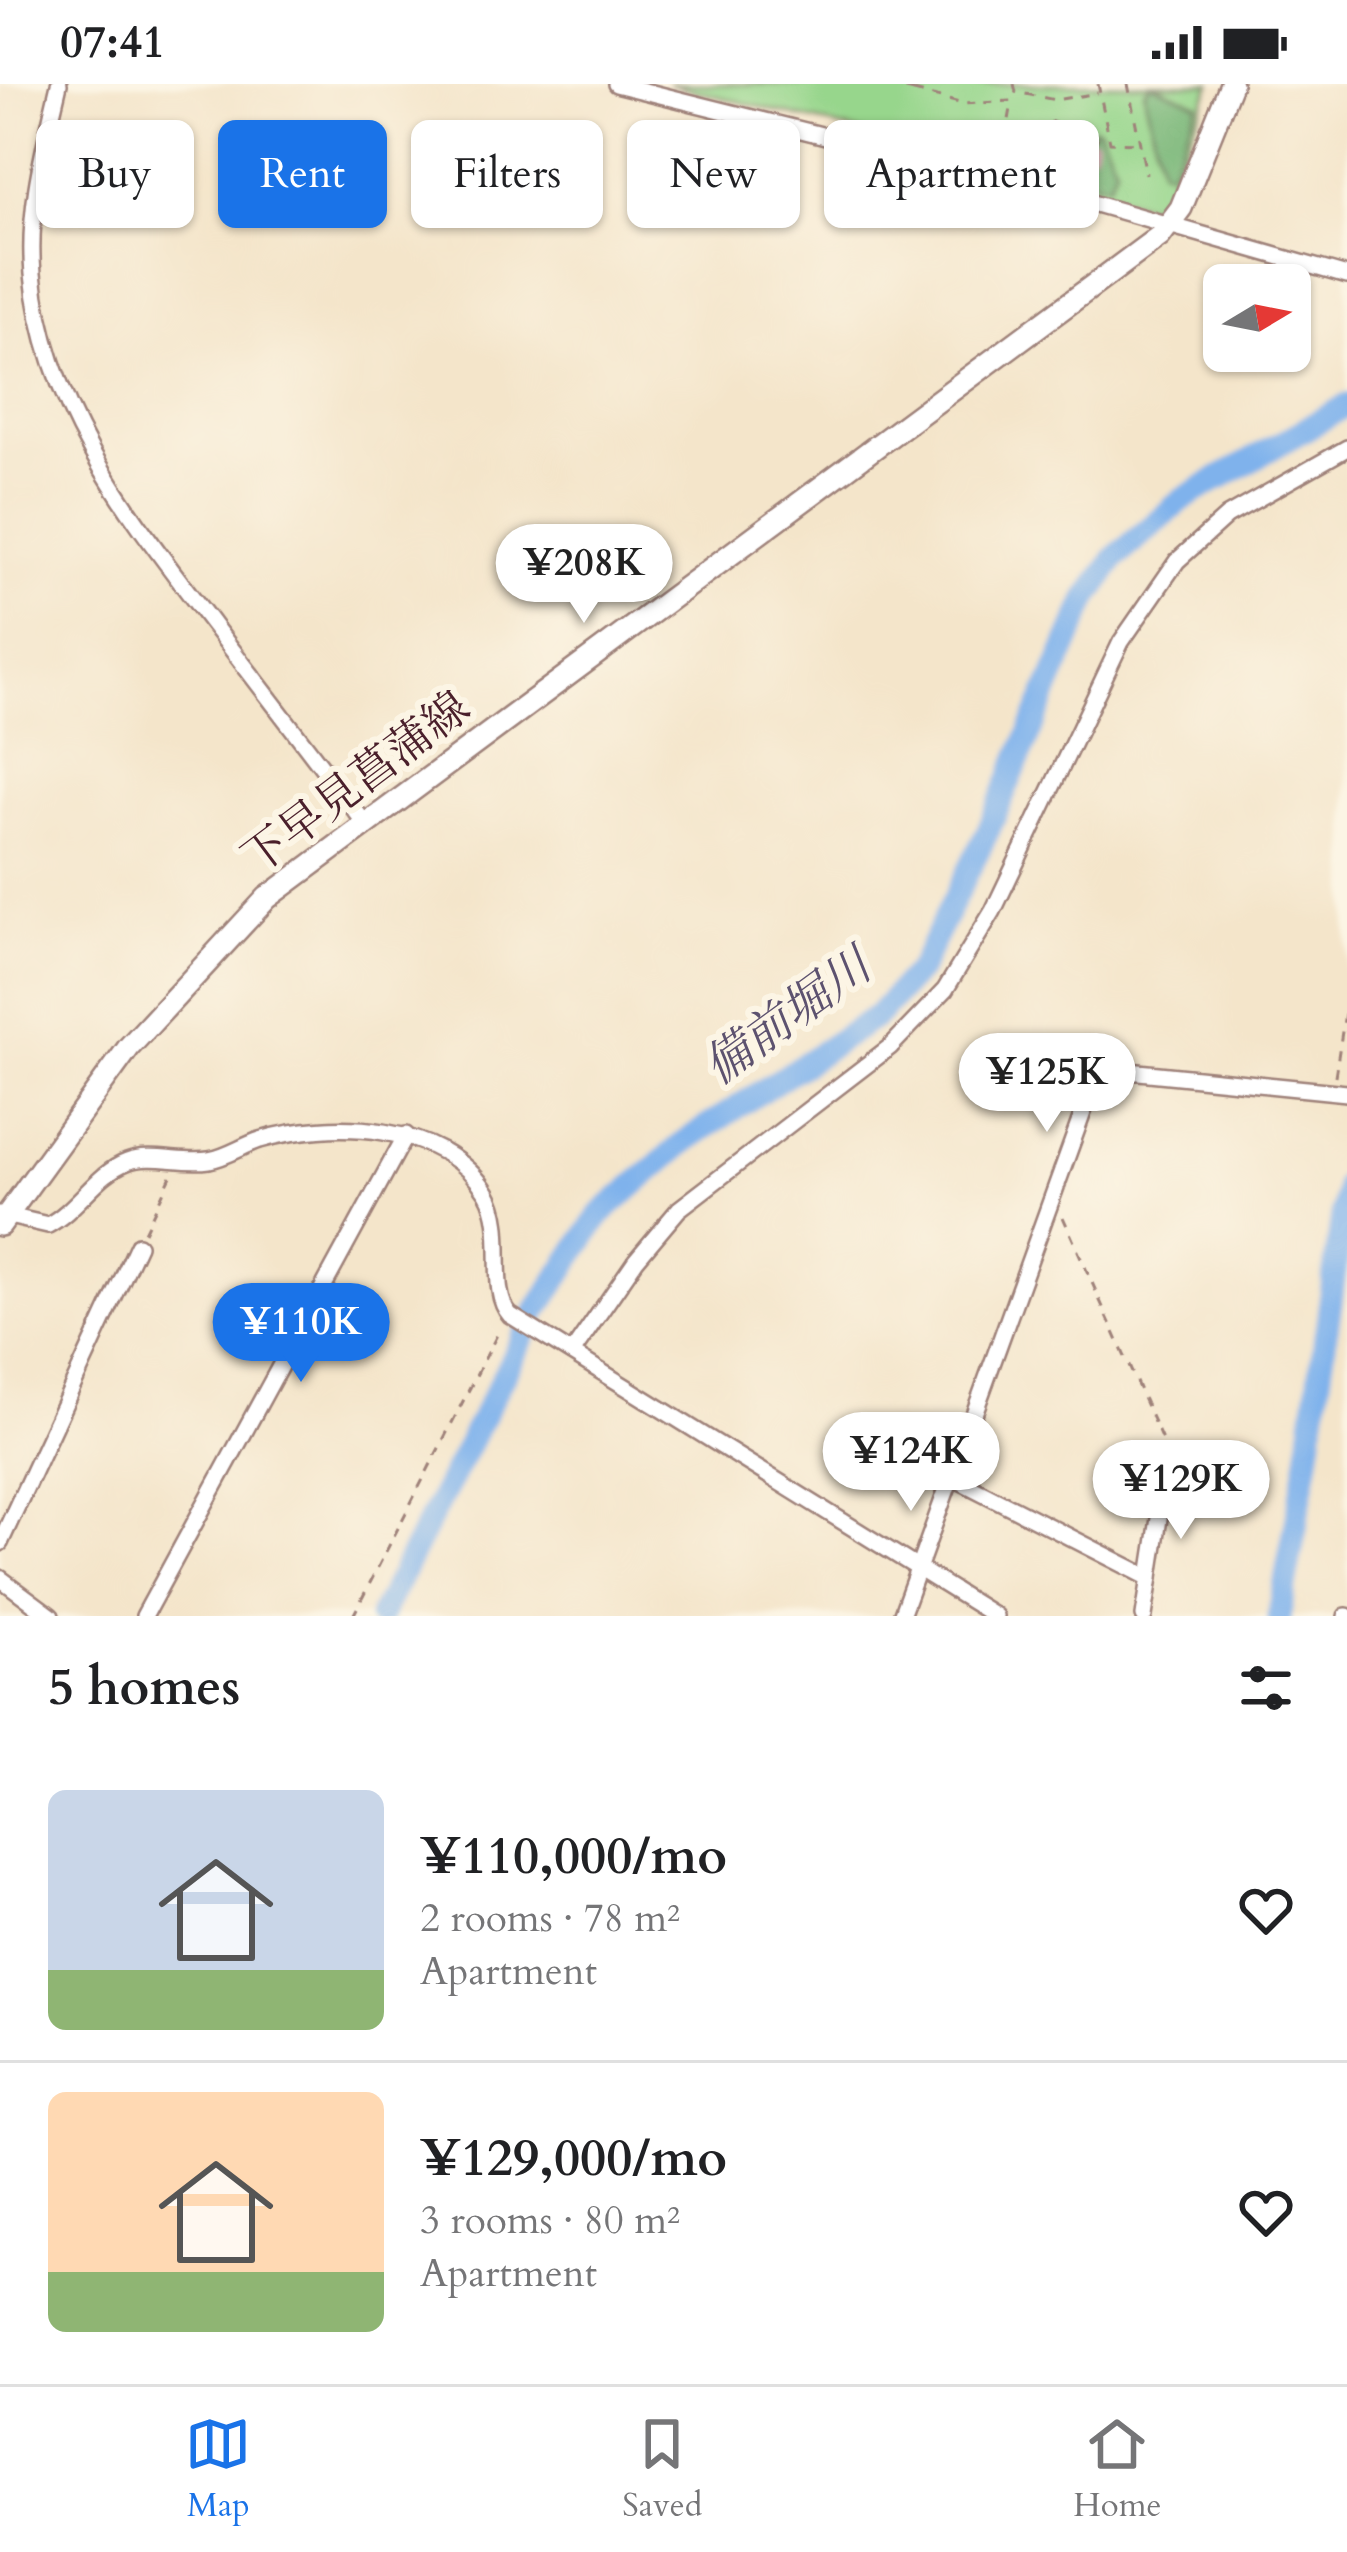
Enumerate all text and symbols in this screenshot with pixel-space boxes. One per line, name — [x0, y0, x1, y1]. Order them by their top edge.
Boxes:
text: 07:41 — [60, 12, 165, 73]
chip: Buy — [36, 120, 194, 228]
chip: Rent — [218, 120, 387, 228]
chip: Filters — [411, 120, 603, 228]
chip: New — [627, 120, 800, 228]
chip: Apartment — [824, 120, 1099, 228]
north arrow — [1203, 264, 1311, 372]
map controls — [1203, 264, 1311, 372]
pin: ¥208K — [500, 524, 668, 626]
text: ¥208K — [523, 536, 645, 589]
street label: 下早見菖蒲線 — [230, 677, 482, 889]
water label: 備前堀川 — [690, 931, 888, 1100]
pin: ¥125K — [963, 1033, 1131, 1135]
text: ¥125K — [986, 1045, 1108, 1098]
pin: ¥110K — [217, 1283, 385, 1385]
text: ¥110K — [240, 1295, 362, 1348]
pin: ¥124K — [827, 1412, 995, 1514]
text: ¥124K — [850, 1424, 972, 1477]
pin: ¥129K — [1097, 1440, 1265, 1542]
text: ¥129K — [1120, 1452, 1242, 1505]
text: 5 homes — [48, 1653, 240, 1723]
icon: filters — [1233, 1655, 1299, 1721]
text: ¥110,000/mo — [420, 1822, 727, 1892]
icon: home — [144, 1838, 288, 1982]
icon: heart — [1233, 1877, 1299, 1943]
text: 2 rooms · 78 m² — [420, 1892, 680, 1945]
text: Apartment — [420, 1945, 597, 1998]
text: ¥129,000/mo — [420, 2124, 727, 2194]
icon: home — [144, 2140, 288, 2284]
icon: heart — [1233, 2179, 1299, 2245]
text: 3 rooms · 80 m² — [420, 2194, 680, 2247]
text: Apartment — [420, 2247, 597, 2300]
tab: Map — [185, 2411, 251, 2528]
tab: Saved — [622, 2411, 702, 2528]
tab: Home — [1073, 2411, 1162, 2528]

